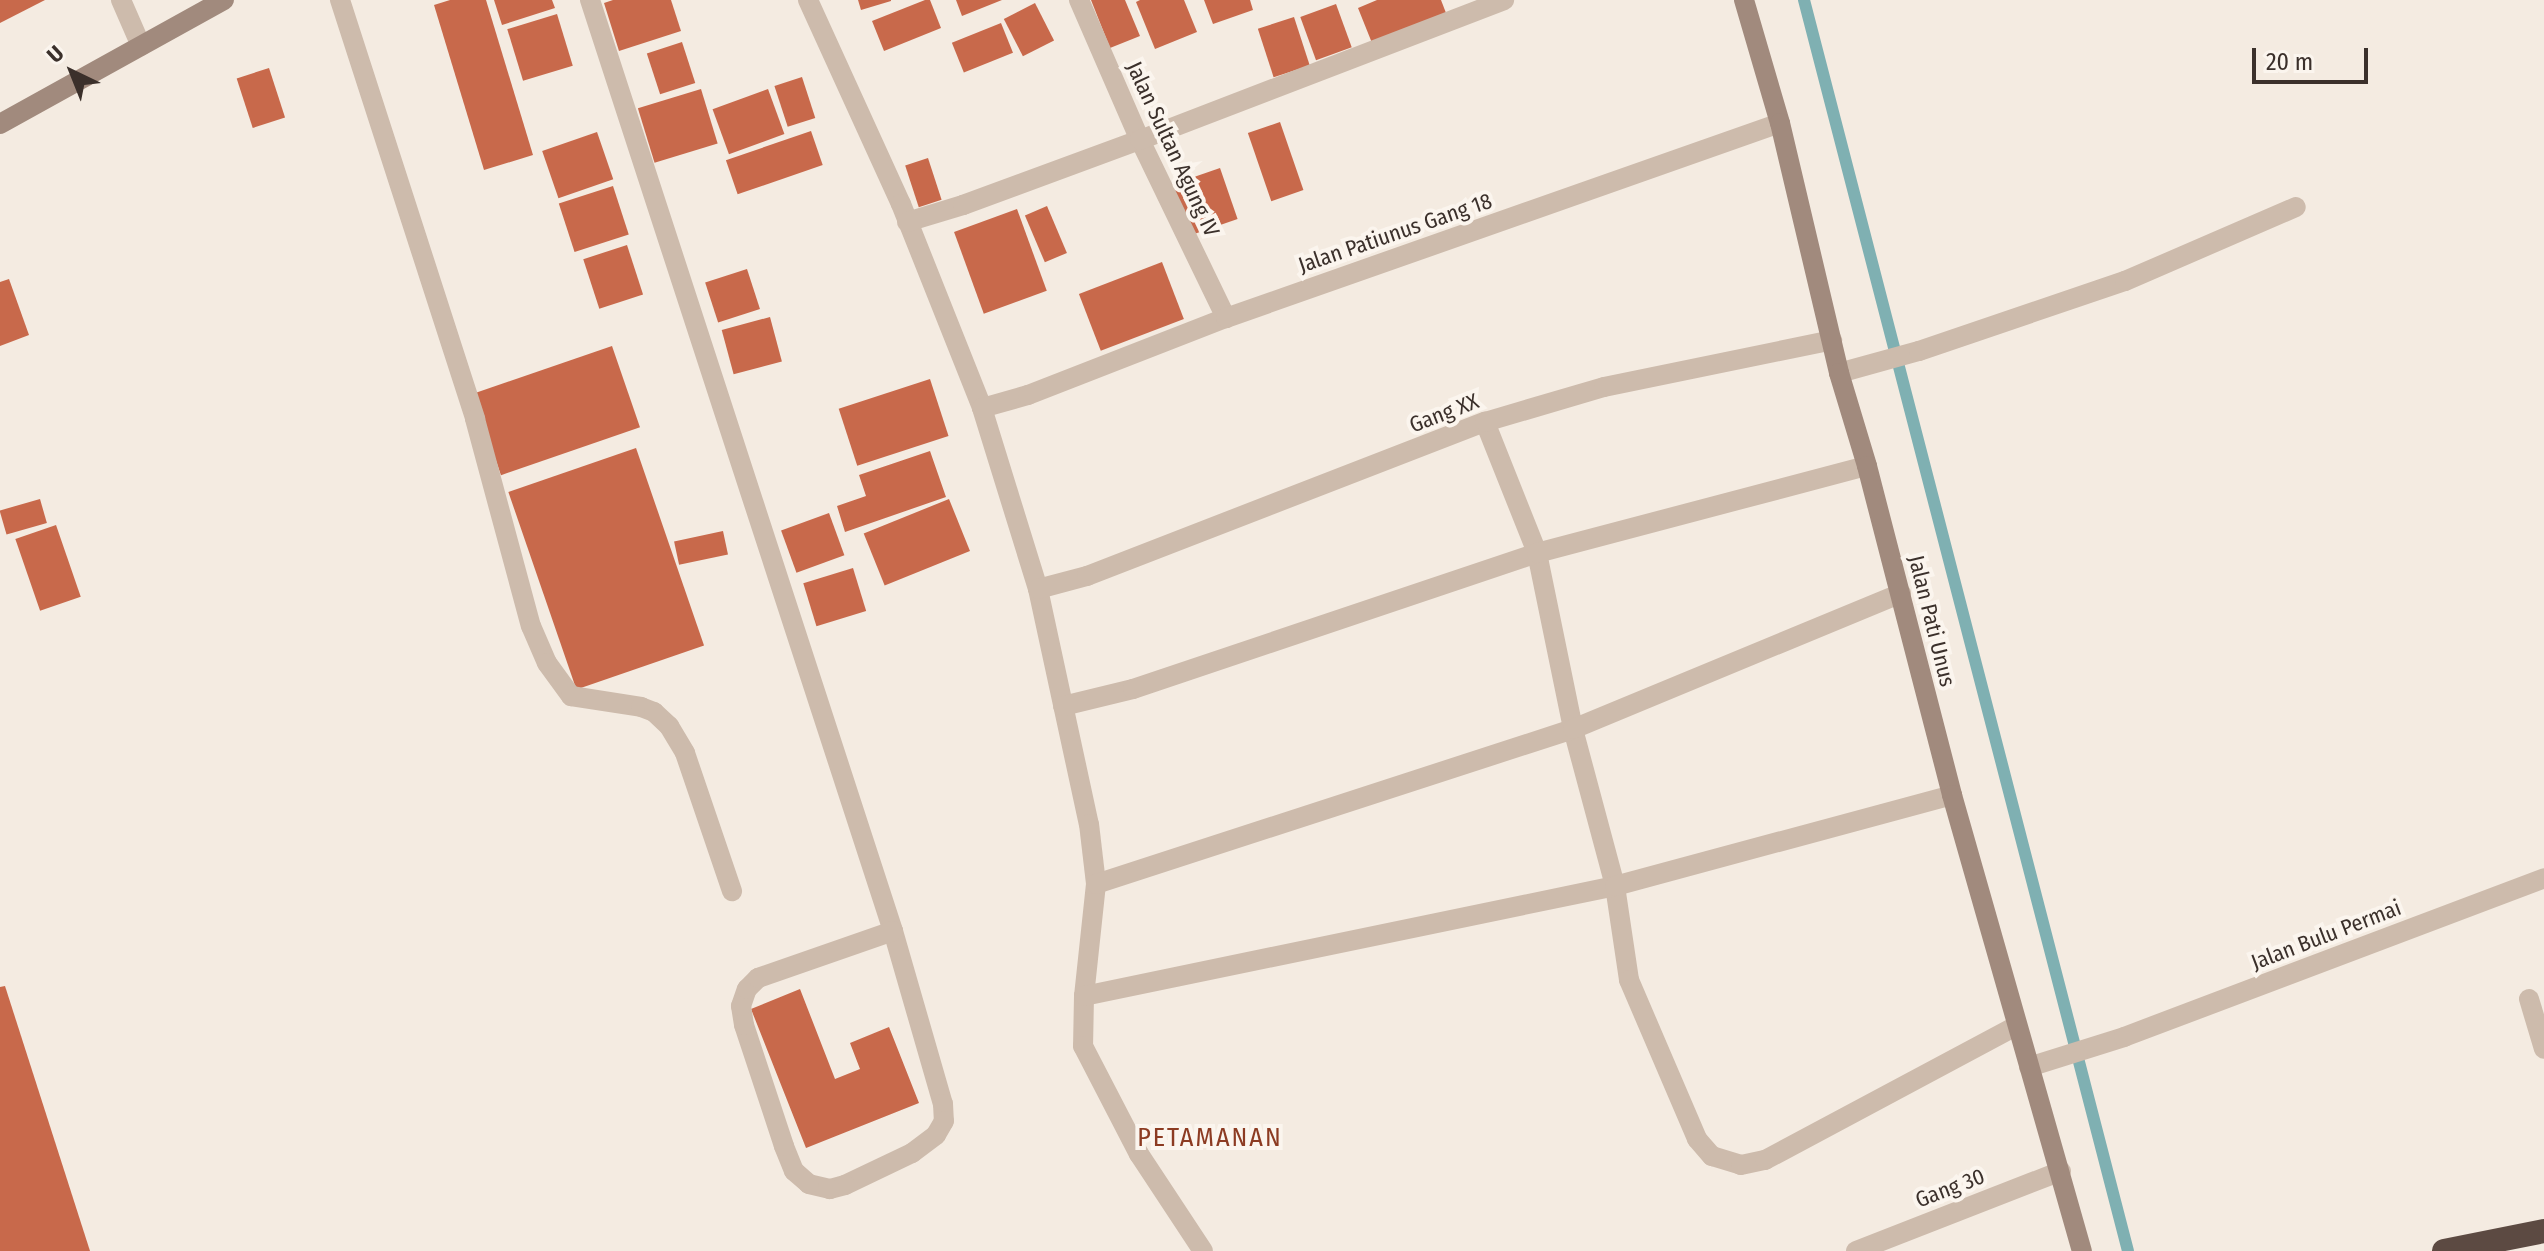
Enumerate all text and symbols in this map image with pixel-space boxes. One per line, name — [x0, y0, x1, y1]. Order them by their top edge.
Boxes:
north arrow — [32, 32, 112, 112]
scale bar — [2256, 32, 2372, 82]
text: U — [41, 40, 69, 68]
text: 20 m — [2266, 48, 2313, 76]
street label: Jalan Sultan Agung IV — [1121, 57, 1225, 241]
street label: Jalan Patiunus Gang 18 — [1295, 187, 1495, 279]
street label: Gang XX — [1406, 388, 1482, 438]
street label: Jalan Pati Unus — [1903, 553, 1961, 689]
street label: Jalan Bulu Permai — [2247, 894, 2405, 976]
district label: PETAMANAN — [1137, 1122, 1283, 1154]
street label: Gang 30 — [1912, 1163, 1988, 1213]

